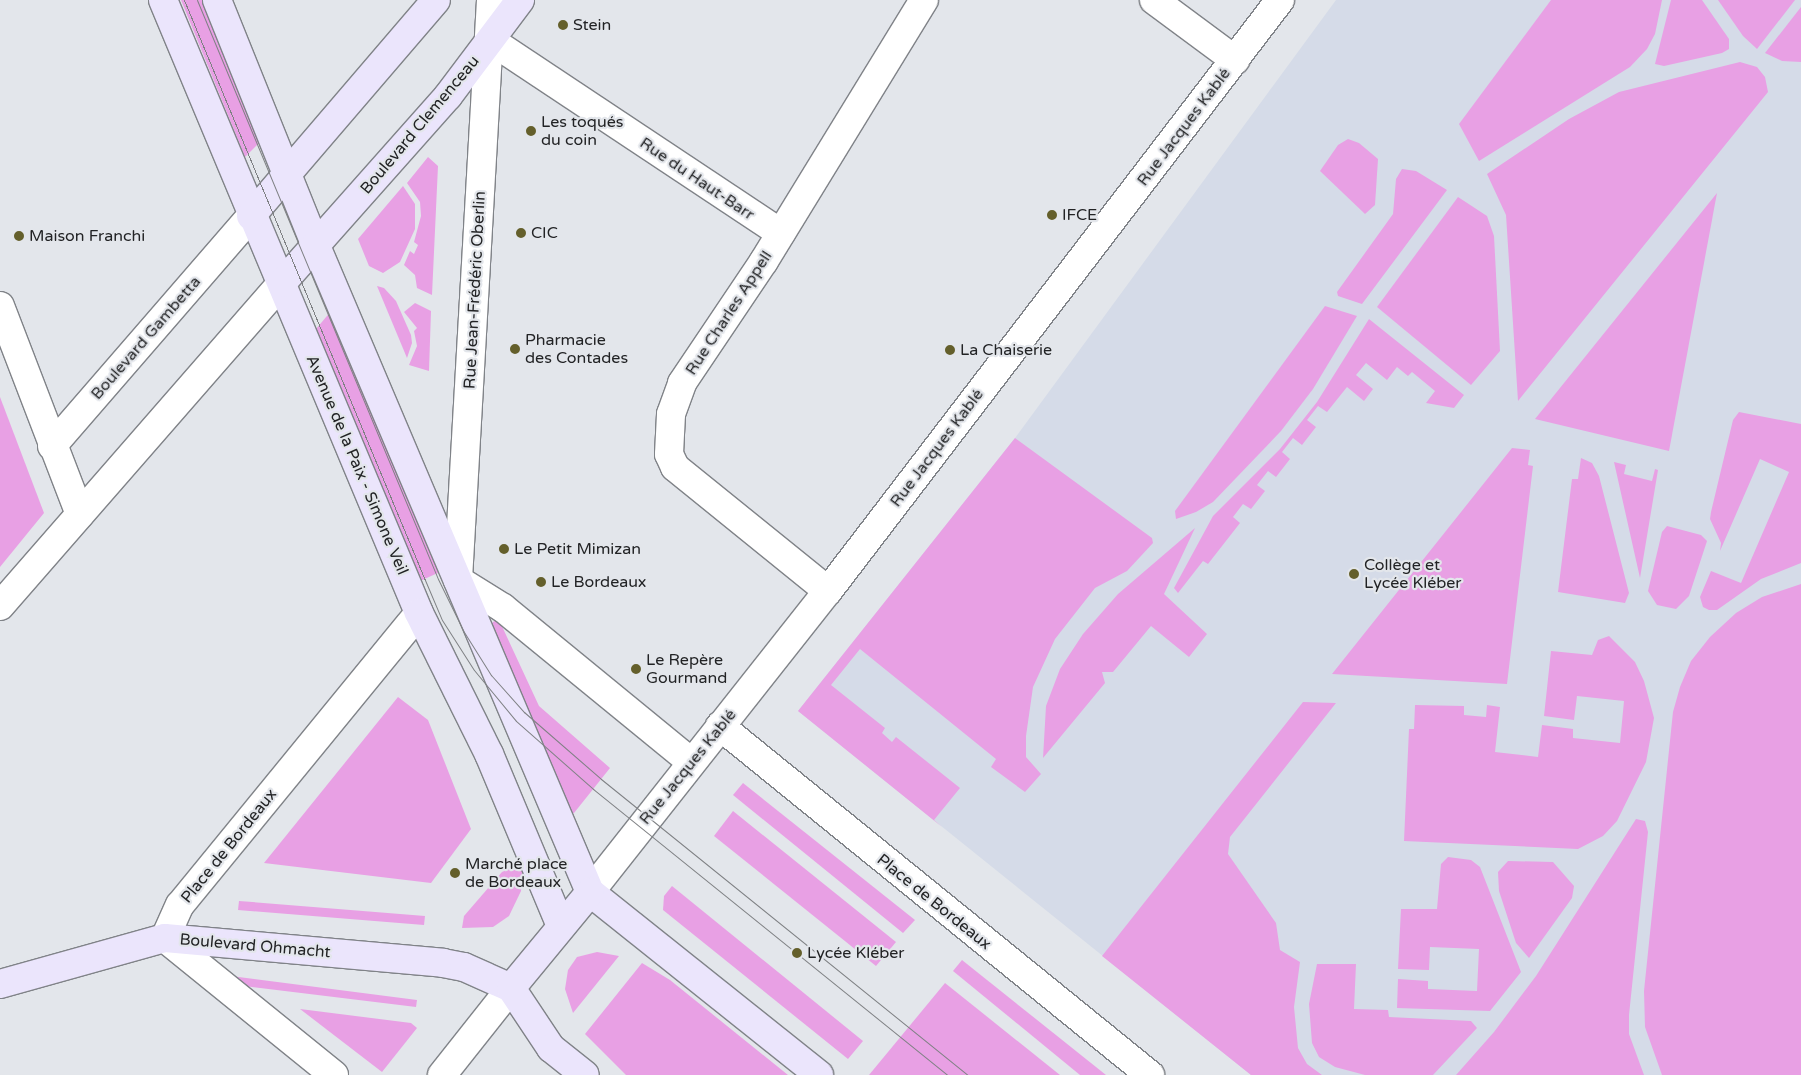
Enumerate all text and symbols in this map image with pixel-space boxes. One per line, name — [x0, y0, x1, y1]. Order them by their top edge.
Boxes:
place label: Stein — [573, 15, 611, 35]
marker: Stein — [557, 19, 569, 31]
street label: Boulevard Clemenceau — [356, 52, 484, 198]
street label: Rue Jacques Kablé — [1133, 64, 1235, 190]
place label: Les toqués du coin — [541, 112, 623, 150]
marker: Les toqués du coin — [525, 125, 537, 137]
street label: Rue du Haut-Barr — [636, 134, 758, 224]
street label: Rue Jean-Frédéric Oberlin — [460, 191, 490, 389]
place label: IFCE — [1062, 205, 1097, 225]
marker: IFCE — [1046, 209, 1058, 221]
place label: CIC — [531, 223, 558, 243]
place label: Maison Franchi — [29, 226, 145, 246]
marker: CIC — [515, 227, 527, 239]
marker: Maison Franchi — [13, 230, 25, 242]
street label: Rue Charles Appell — [682, 247, 776, 379]
street label: Boulevard Gambetta — [87, 272, 205, 404]
place label: Pharmacie des Contades — [525, 330, 628, 368]
place label: La Chaiserie — [960, 340, 1052, 360]
marker: Pharmacie des Contades — [509, 343, 521, 355]
marker: La Chaiserie — [944, 344, 956, 356]
street label: Avenue de la Paix - Simone Veil — [302, 352, 412, 578]
street label: Rue Jacques Kablé — [886, 385, 988, 511]
place label: Le Petit Mimizan — [514, 539, 641, 559]
marker: Le Petit Mimizan — [498, 543, 510, 555]
place label: Collège et Lycée Kléber — [1364, 555, 1461, 593]
marker: Collège et Lycée Kléber — [1348, 568, 1360, 580]
place label: Le Bordeaux — [551, 572, 646, 592]
marker: Le Bordeaux — [535, 576, 547, 588]
place label: Le Repère Gourmand — [646, 650, 727, 688]
marker: Le Repère Gourmand — [630, 663, 642, 675]
street label: Rue Jacques Kablé — [636, 705, 740, 829]
street label: Place de Bordeaux — [177, 785, 281, 907]
street label: Place de Bordeaux — [873, 850, 995, 954]
place label: Marché place de Bordeaux — [465, 854, 567, 892]
marker: Marché place de Bordeaux — [449, 867, 461, 879]
street label: Boulevard Ohmacht — [179, 930, 331, 962]
place label: Lycée Kléber — [807, 943, 904, 963]
marker: Lycée Kléber — [791, 947, 803, 959]

